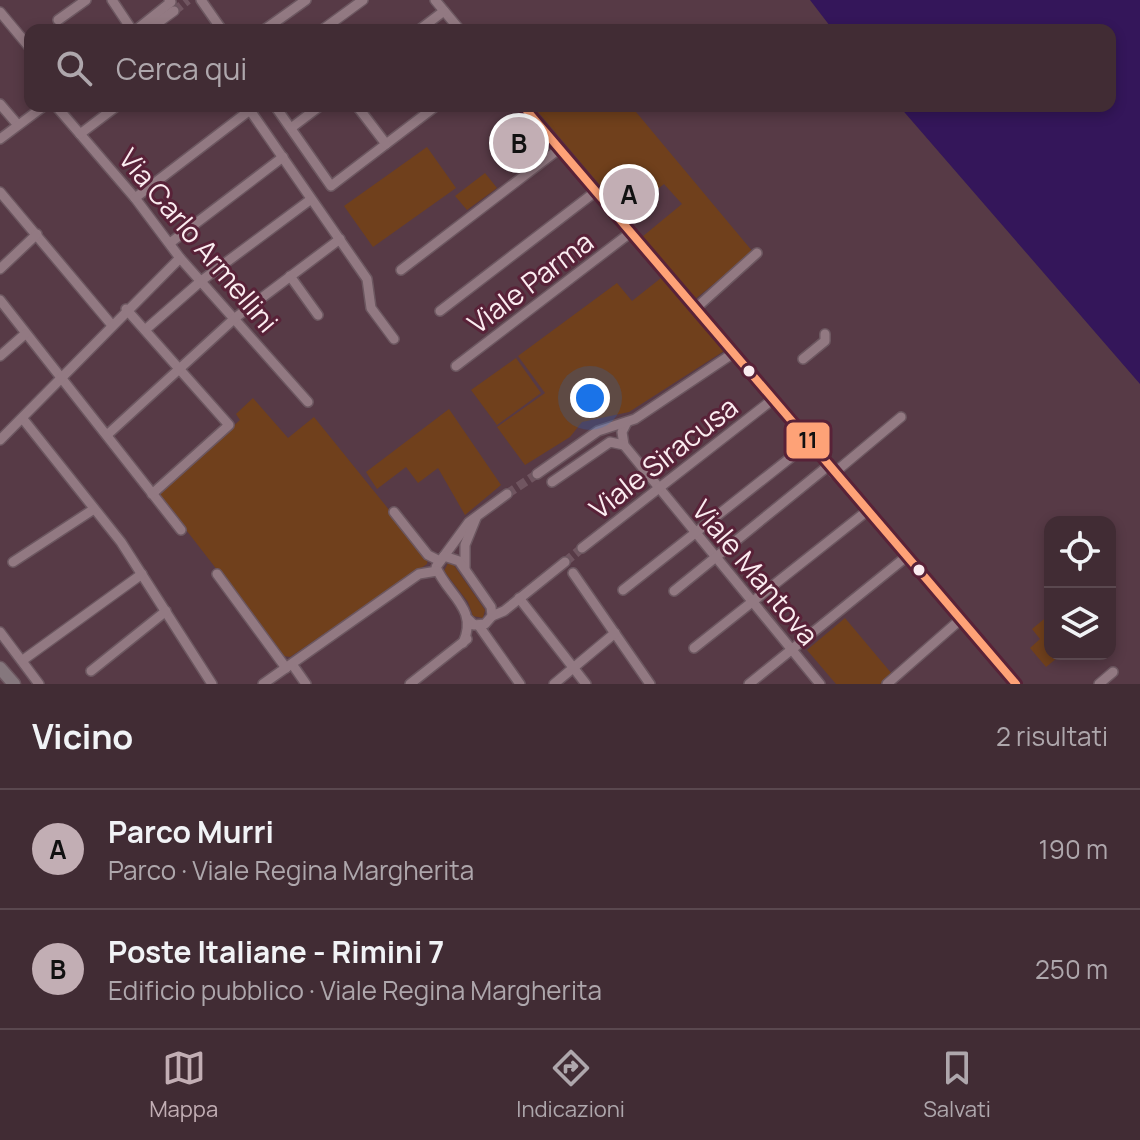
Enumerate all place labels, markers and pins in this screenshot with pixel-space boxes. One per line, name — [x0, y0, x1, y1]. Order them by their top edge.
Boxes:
pin: B — [493, 113, 545, 173]
pin: A — [603, 164, 655, 224]
unlabelled marker — [741, 363, 757, 379]
unlabelled marker — [911, 562, 927, 578]

